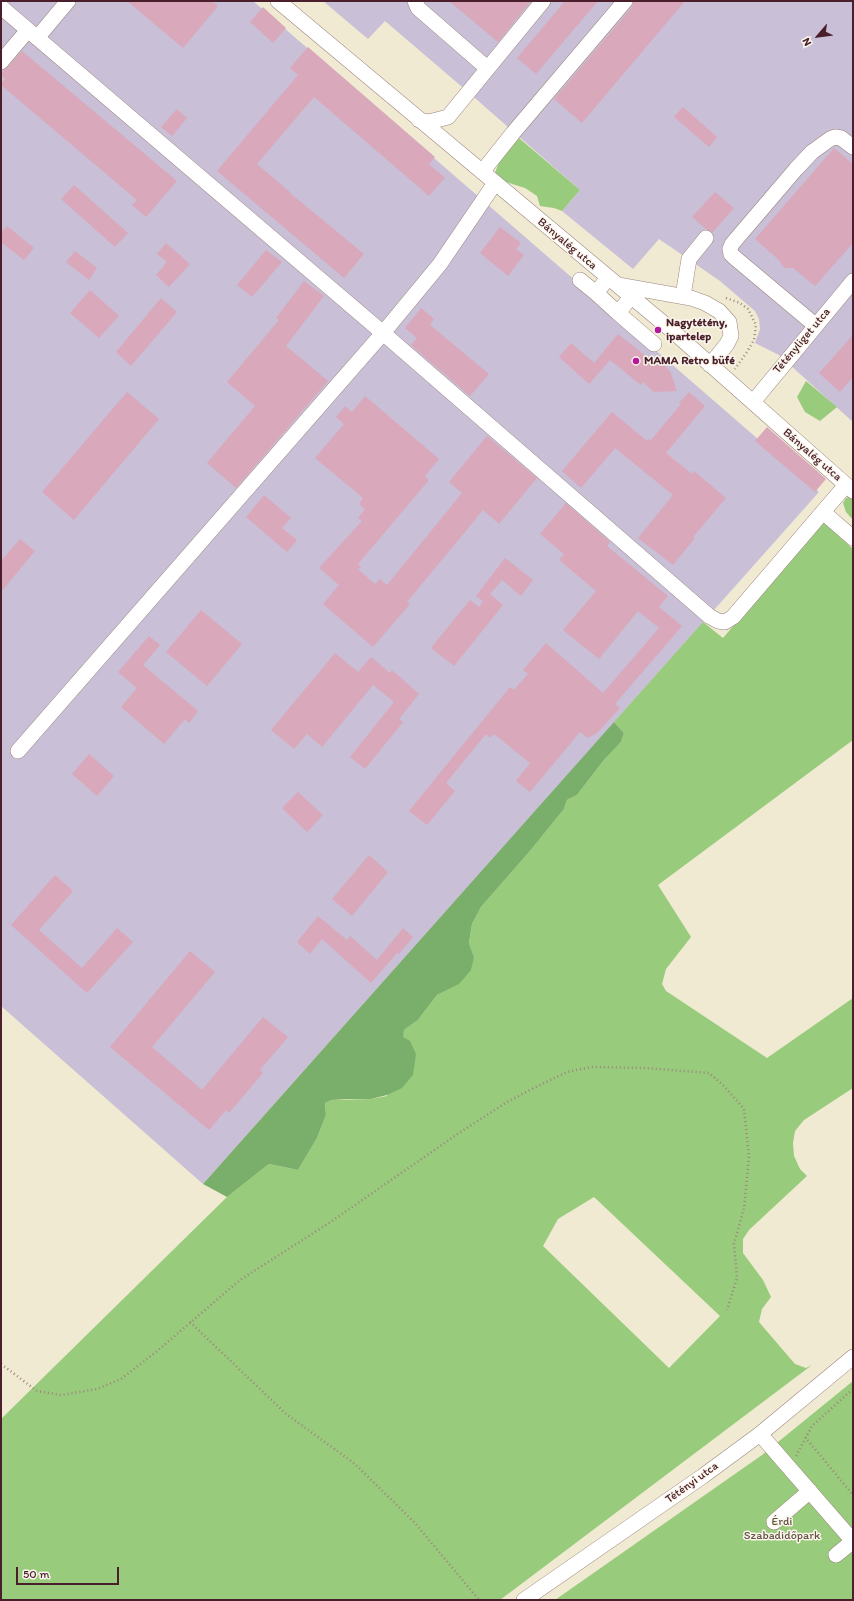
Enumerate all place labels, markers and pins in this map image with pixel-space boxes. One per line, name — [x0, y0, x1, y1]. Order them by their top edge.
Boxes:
place label: Nagytétény, ipartelep — [666, 316, 728, 344]
marker: Nagytétény, ipartelep — [653, 325, 663, 335]
place label: MAMA Retro büfé — [644, 354, 735, 368]
marker: MAMA Retro büfé — [631, 356, 641, 366]

